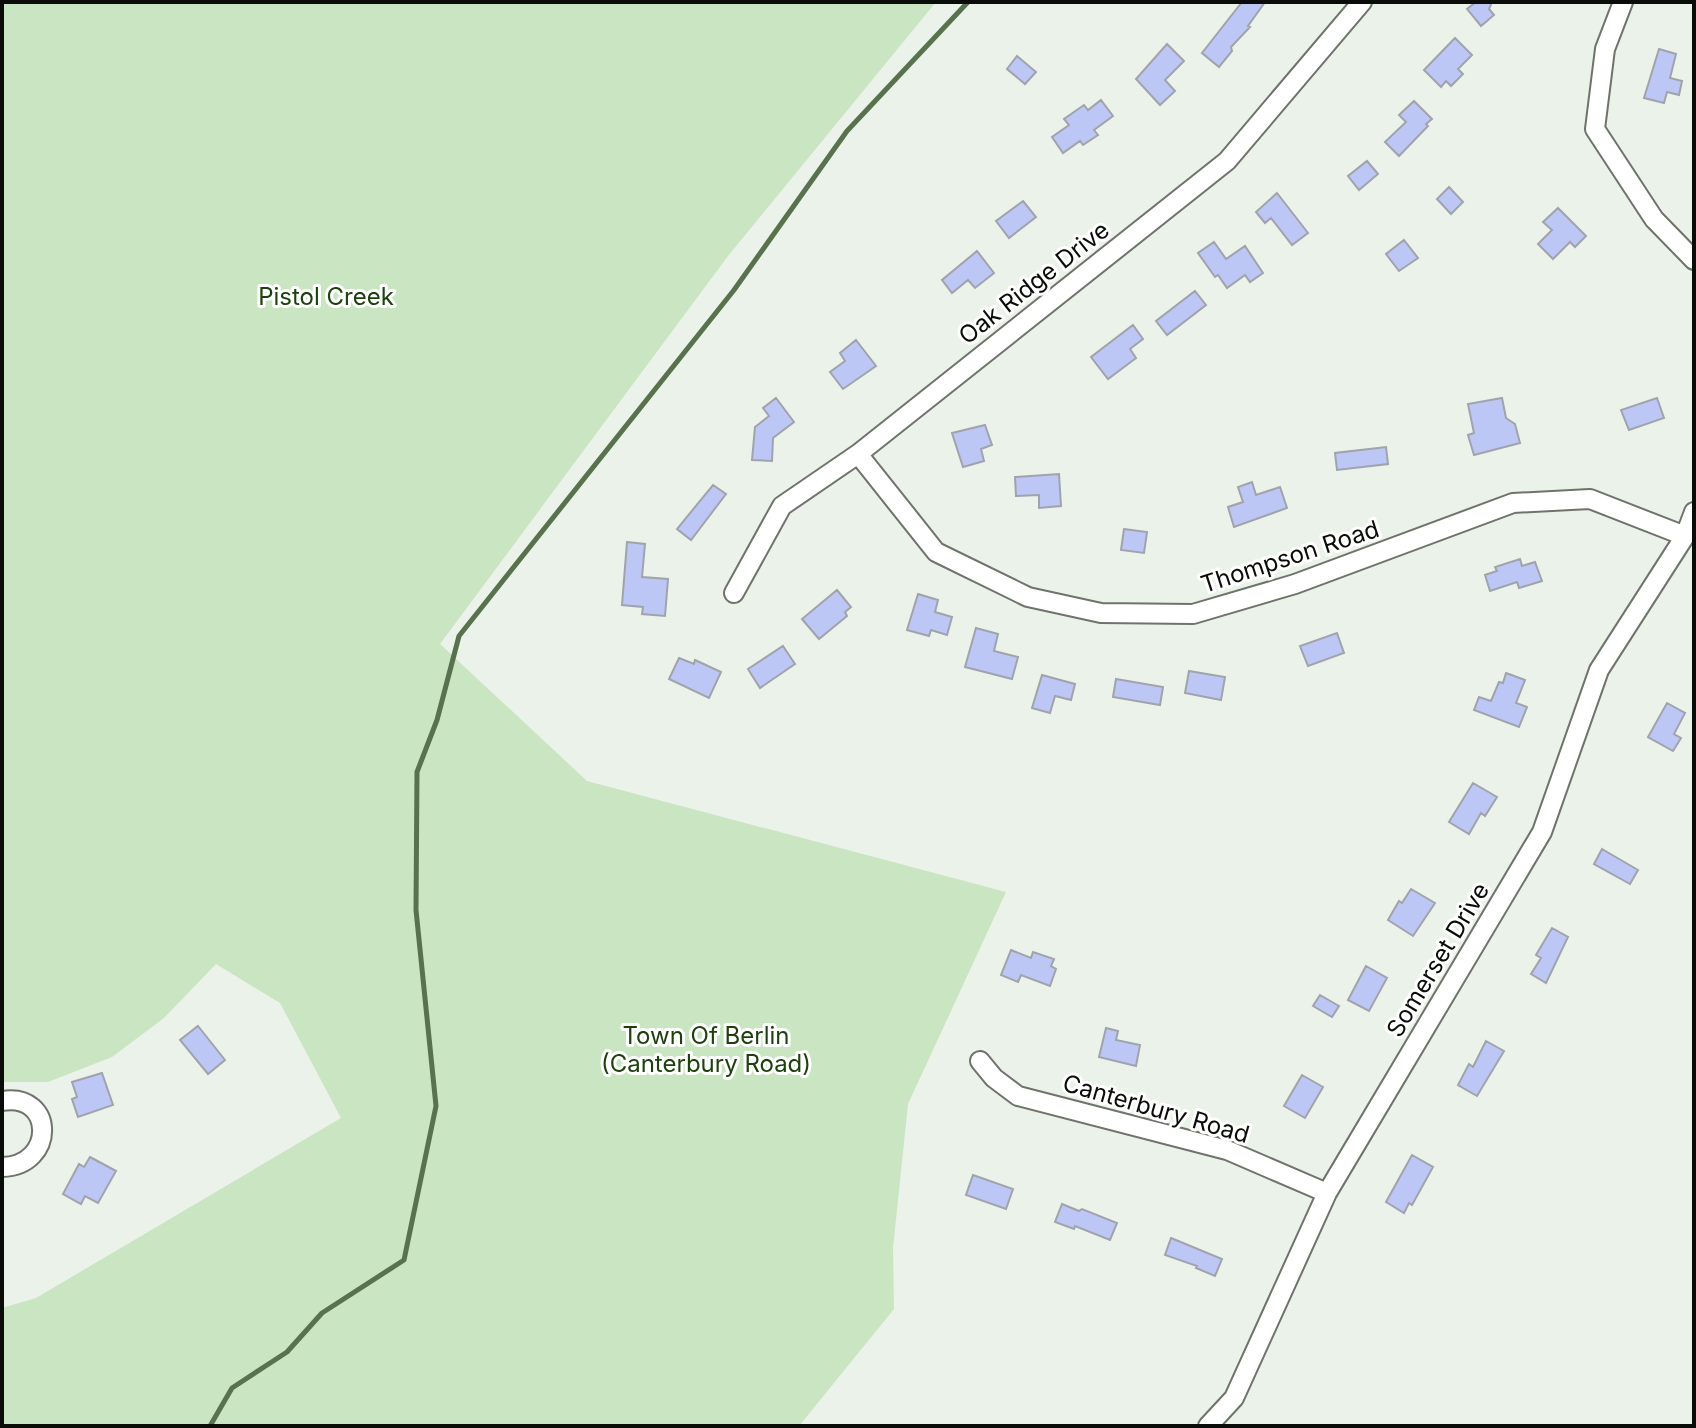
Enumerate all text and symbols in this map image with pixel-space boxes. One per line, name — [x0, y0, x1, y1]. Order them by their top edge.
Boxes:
street label: Oak Ridge Drive — [953, 215, 1115, 350]
park label: Pistol Creek — [258, 282, 394, 311]
street label: Thompson Road — [1197, 514, 1383, 599]
street label: Somerset Drive — [1380, 877, 1495, 1042]
park label: Town Of Berlin (Canterbury Road) — [601, 1021, 811, 1078]
street label: Canterbury Road — [1060, 1068, 1253, 1149]

